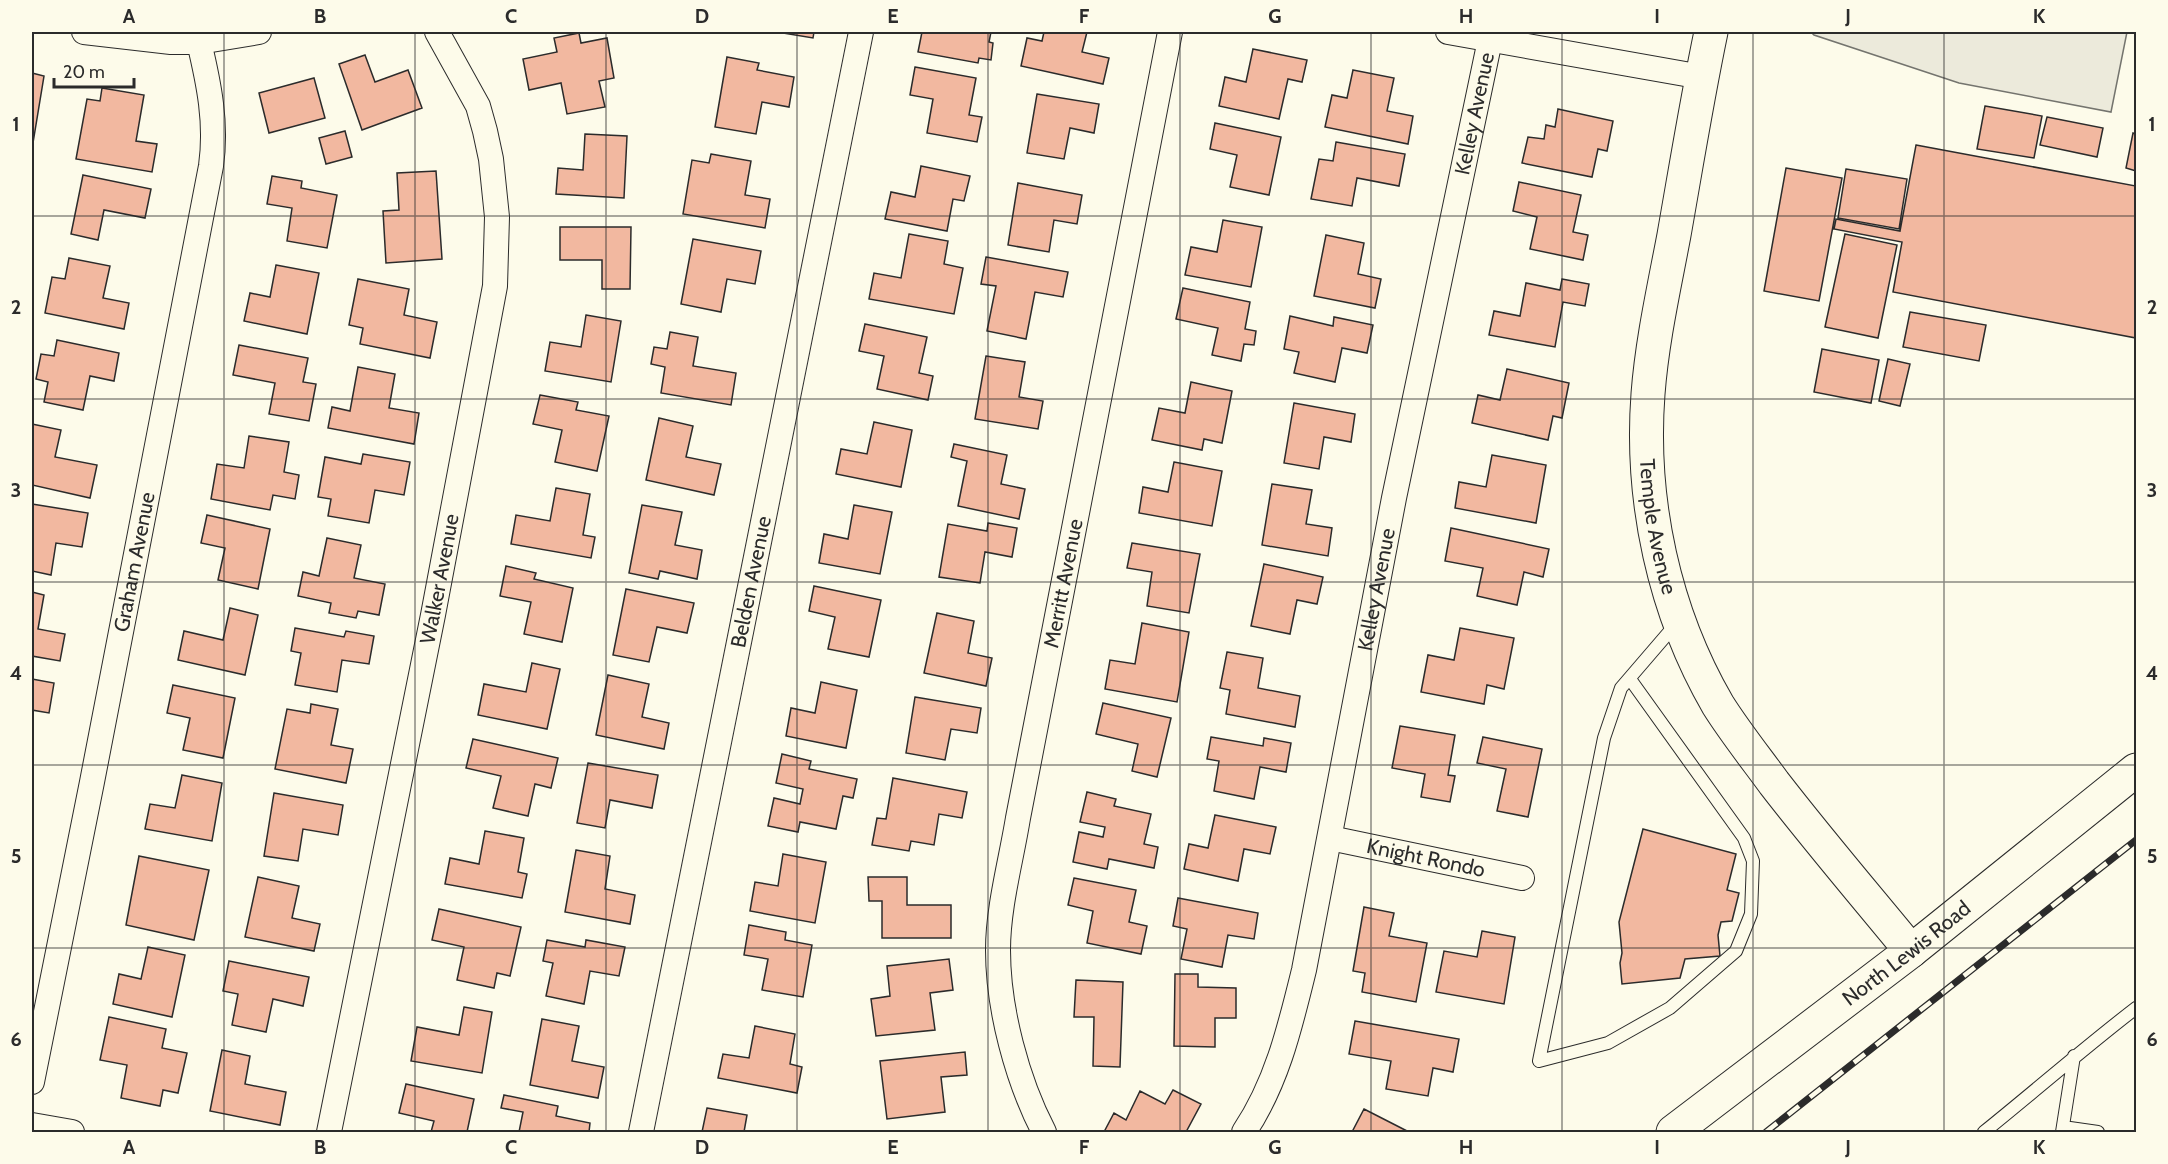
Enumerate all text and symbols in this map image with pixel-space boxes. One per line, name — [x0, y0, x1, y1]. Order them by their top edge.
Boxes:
text: A — [123, 4, 136, 28]
text: B — [314, 4, 326, 28]
text: C — [505, 4, 517, 28]
text: D — [695, 4, 709, 28]
text: E — [887, 4, 899, 28]
text: F — [1079, 4, 1090, 28]
text: G — [1268, 4, 1282, 28]
text: H — [1459, 4, 1473, 28]
text: I — [1654, 4, 1660, 28]
text: J — [1844, 4, 1851, 28]
text: K — [2033, 4, 2046, 28]
street label: Kelley Avenue — [1449, 50, 1499, 177]
scale bar — [54, 51, 134, 89]
text: 20 m — [63, 61, 105, 83]
text: 1 — [12, 112, 20, 136]
text: 1 — [2148, 112, 2156, 136]
text: 2 — [11, 295, 21, 319]
text: 2 — [2147, 295, 2157, 319]
street label: Temple Avenue — [1635, 458, 1683, 597]
text: 3 — [11, 478, 21, 502]
text: 3 — [2147, 478, 2157, 502]
street label: Graham Avenue — [108, 490, 160, 634]
street label: Walker Avenue — [414, 512, 464, 646]
street label: Belden Avenue — [725, 514, 776, 650]
street label: Merritt Avenue — [1038, 516, 1088, 650]
street label: Kelley Avenue — [1352, 526, 1400, 653]
text: 4 — [10, 661, 22, 685]
text: 4 — [2146, 661, 2158, 685]
street label: Knight Rondo — [1365, 833, 1488, 882]
text: 5 — [11, 844, 21, 868]
text: 5 — [2147, 844, 2157, 868]
street label: North Lewis Road — [1837, 895, 1975, 1011]
text: 6 — [10, 1027, 22, 1051]
text: 6 — [2146, 1027, 2158, 1051]
text: A — [123, 1135, 136, 1159]
text: B — [314, 1135, 326, 1159]
text: C — [505, 1135, 517, 1159]
text: D — [695, 1135, 709, 1159]
text: E — [887, 1135, 899, 1159]
text: F — [1079, 1135, 1090, 1159]
text: G — [1268, 1135, 1282, 1159]
text: H — [1459, 1135, 1473, 1159]
text: I — [1654, 1135, 1660, 1159]
text: J — [1844, 1135, 1851, 1159]
text: K — [2033, 1135, 2046, 1159]

